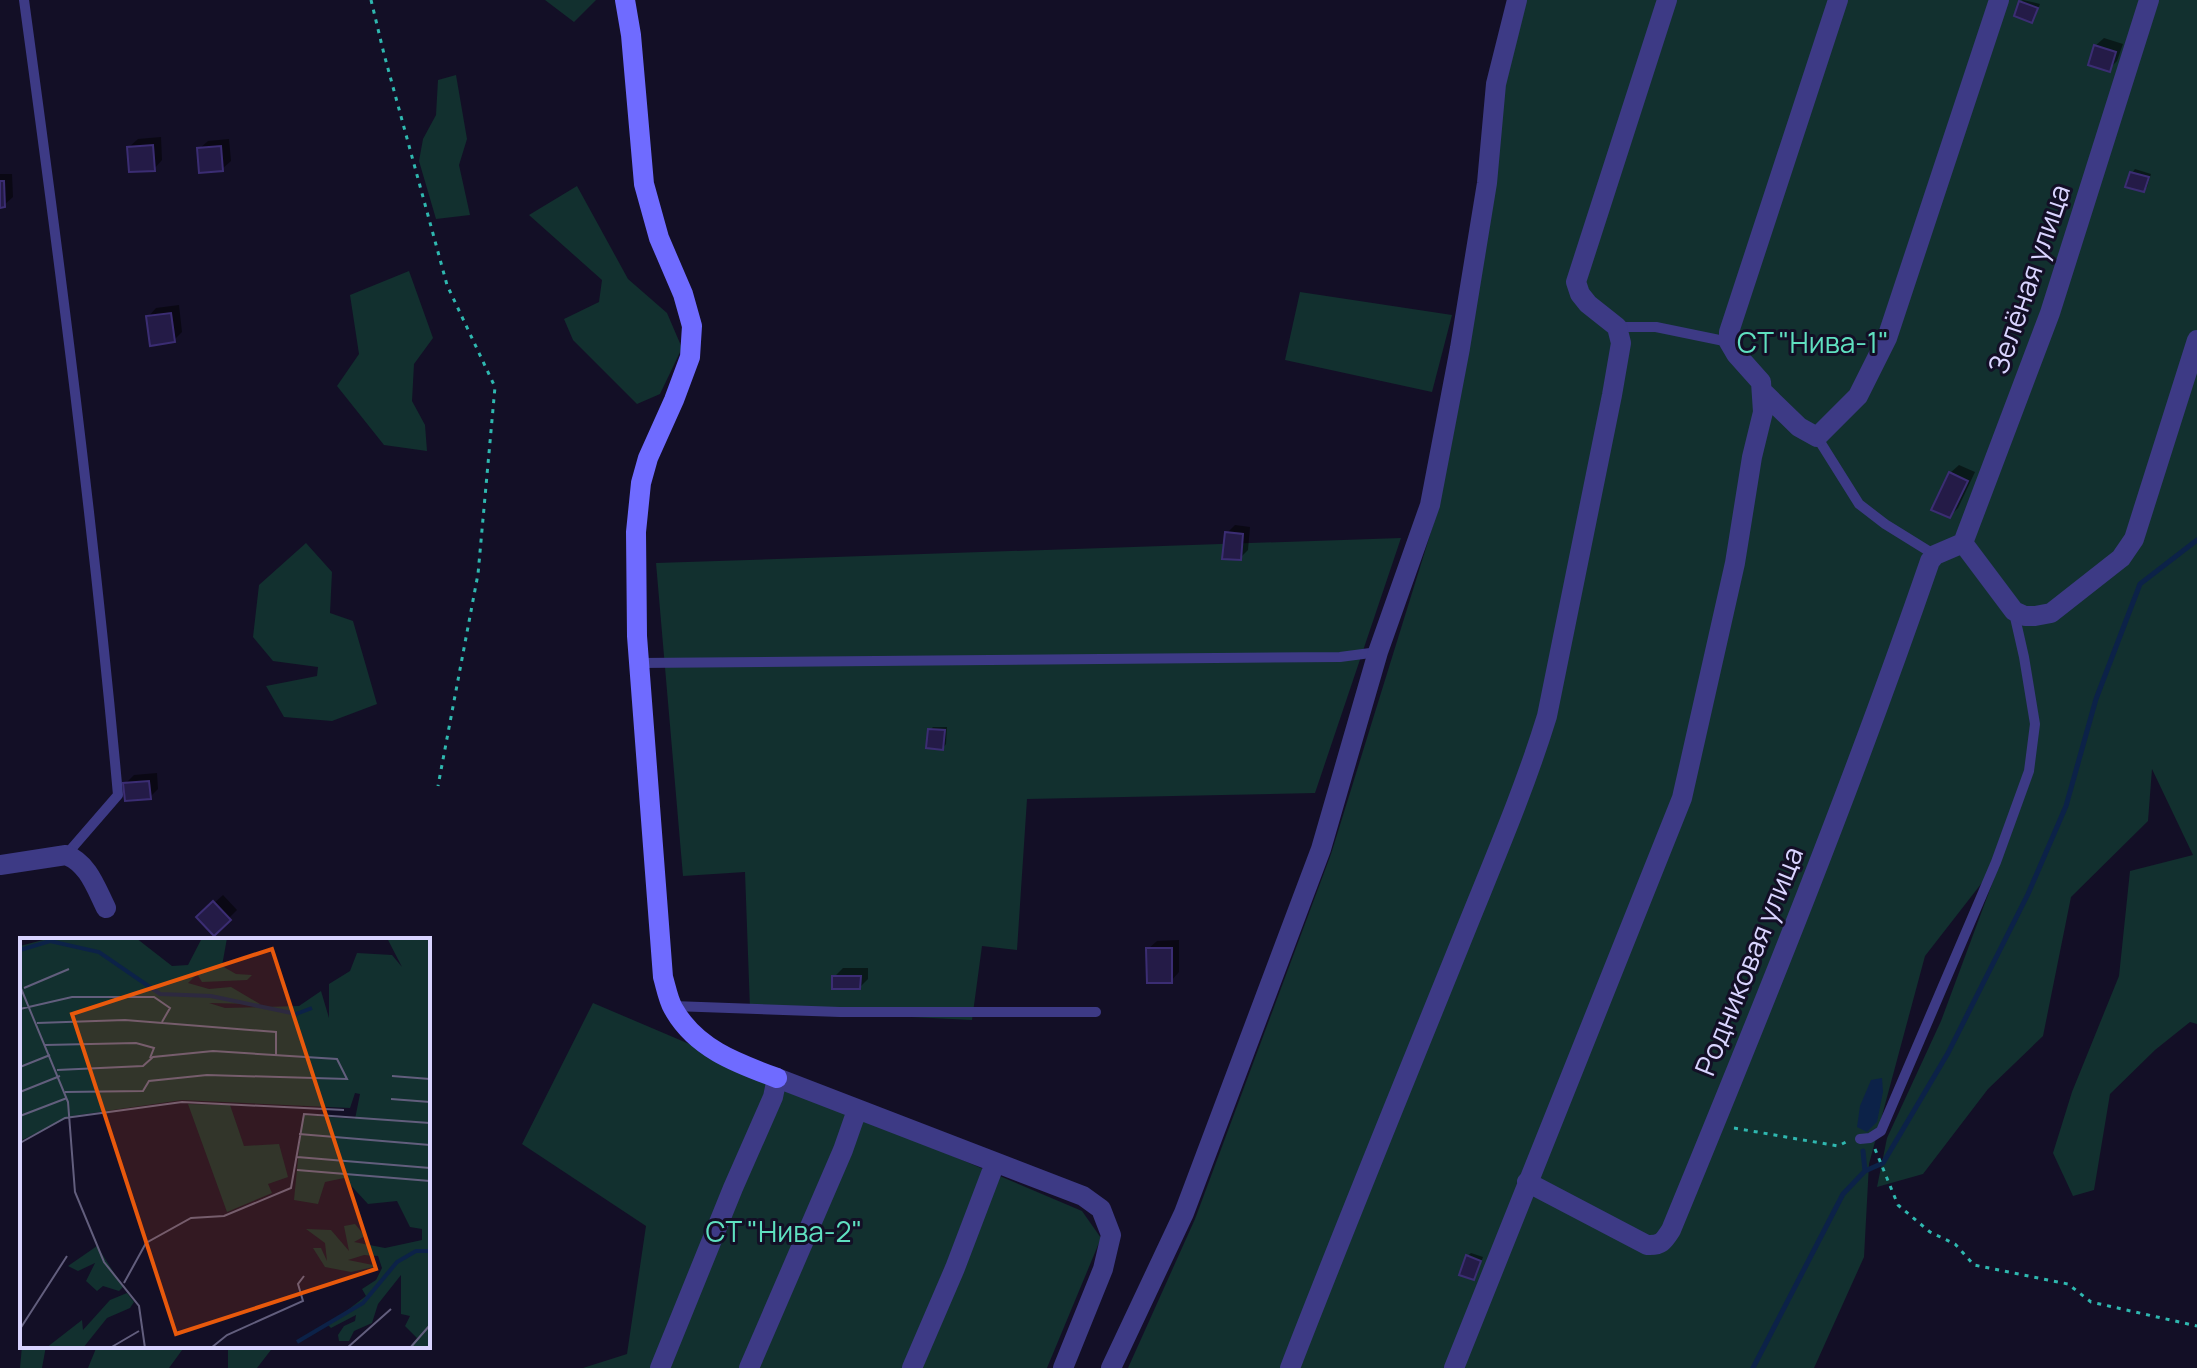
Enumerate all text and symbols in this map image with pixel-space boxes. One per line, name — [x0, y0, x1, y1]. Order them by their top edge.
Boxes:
street label: Зелёная улица — [1978, 179, 2078, 378]
park label: СТ "Нива-1" — [1737, 323, 1889, 361]
street label: Родниковая улица — [1685, 841, 1811, 1081]
inset map — [20, 938, 430, 1348]
park label: СТ "Нива-2" — [706, 1212, 862, 1250]

